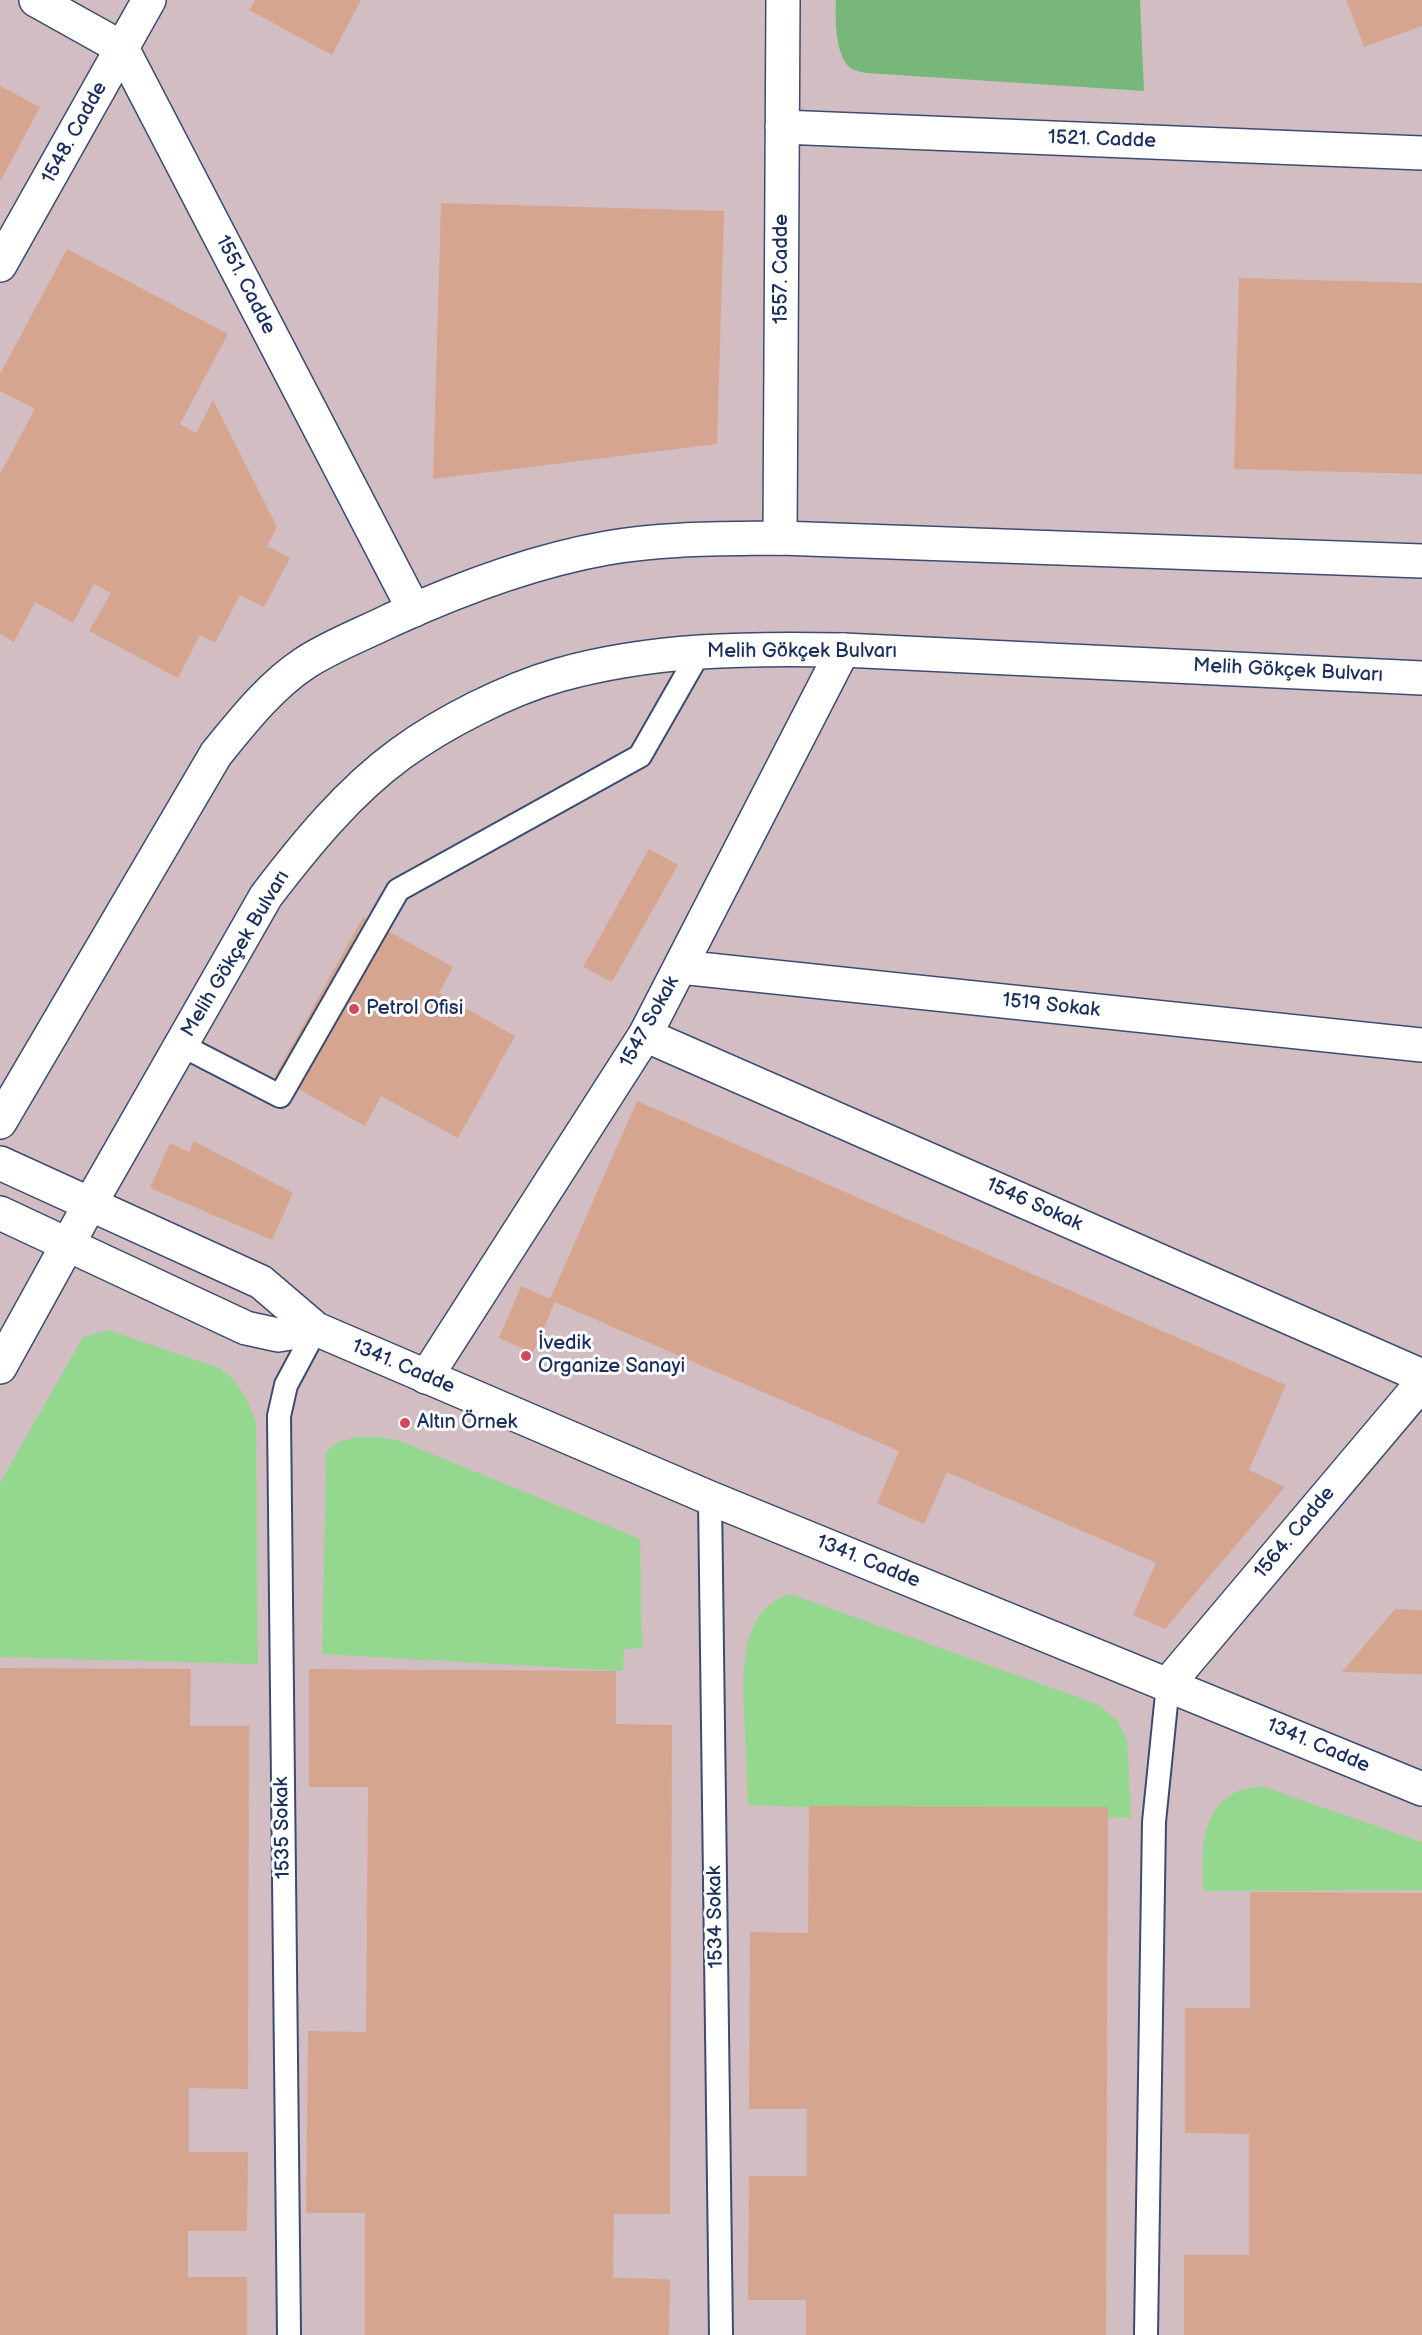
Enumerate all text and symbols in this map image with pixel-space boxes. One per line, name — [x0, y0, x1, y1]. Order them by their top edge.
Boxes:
street label: 1548. Cadde — [37, 78, 113, 188]
street label: 1521. Cadde — [1048, 126, 1156, 154]
street label: 1557. Cadde — [770, 214, 794, 324]
street label: 1551. Cadde — [210, 231, 280, 339]
street label: Melih Gökçek Bulvarı — [707, 640, 897, 664]
street label: Melih Gökçek Bulvarı — [1192, 654, 1384, 688]
street label: Melih Gökçek Bulvarı — [177, 866, 295, 1042]
street label: 1547 Sokak — [615, 972, 685, 1072]
street label: 1519 Sokak — [1001, 989, 1101, 1023]
place label: Petrol Ofisi — [366, 997, 463, 1021]
marker: Petrol Ofisi — [347, 1002, 361, 1016]
street label: 1546 Sokak — [982, 1173, 1086, 1237]
place label: İvedik Organize Sanayi — [538, 1332, 685, 1379]
street label: 1341. Cadde — [348, 1335, 458, 1399]
marker: İvedik Organize Sanayi — [519, 1349, 533, 1363]
place label: Altın Örnek — [417, 1411, 517, 1435]
marker: Altın Örnek — [398, 1416, 412, 1430]
street label: 1564. Cadde — [1249, 1482, 1341, 1584]
street label: 1341. Cadde — [813, 1530, 923, 1594]
street label: 1341. Cadde — [1263, 1714, 1373, 1778]
street label: 1535 Sokak — [270, 1777, 296, 1879]
street label: 1534 Sokak — [703, 1865, 729, 1969]

